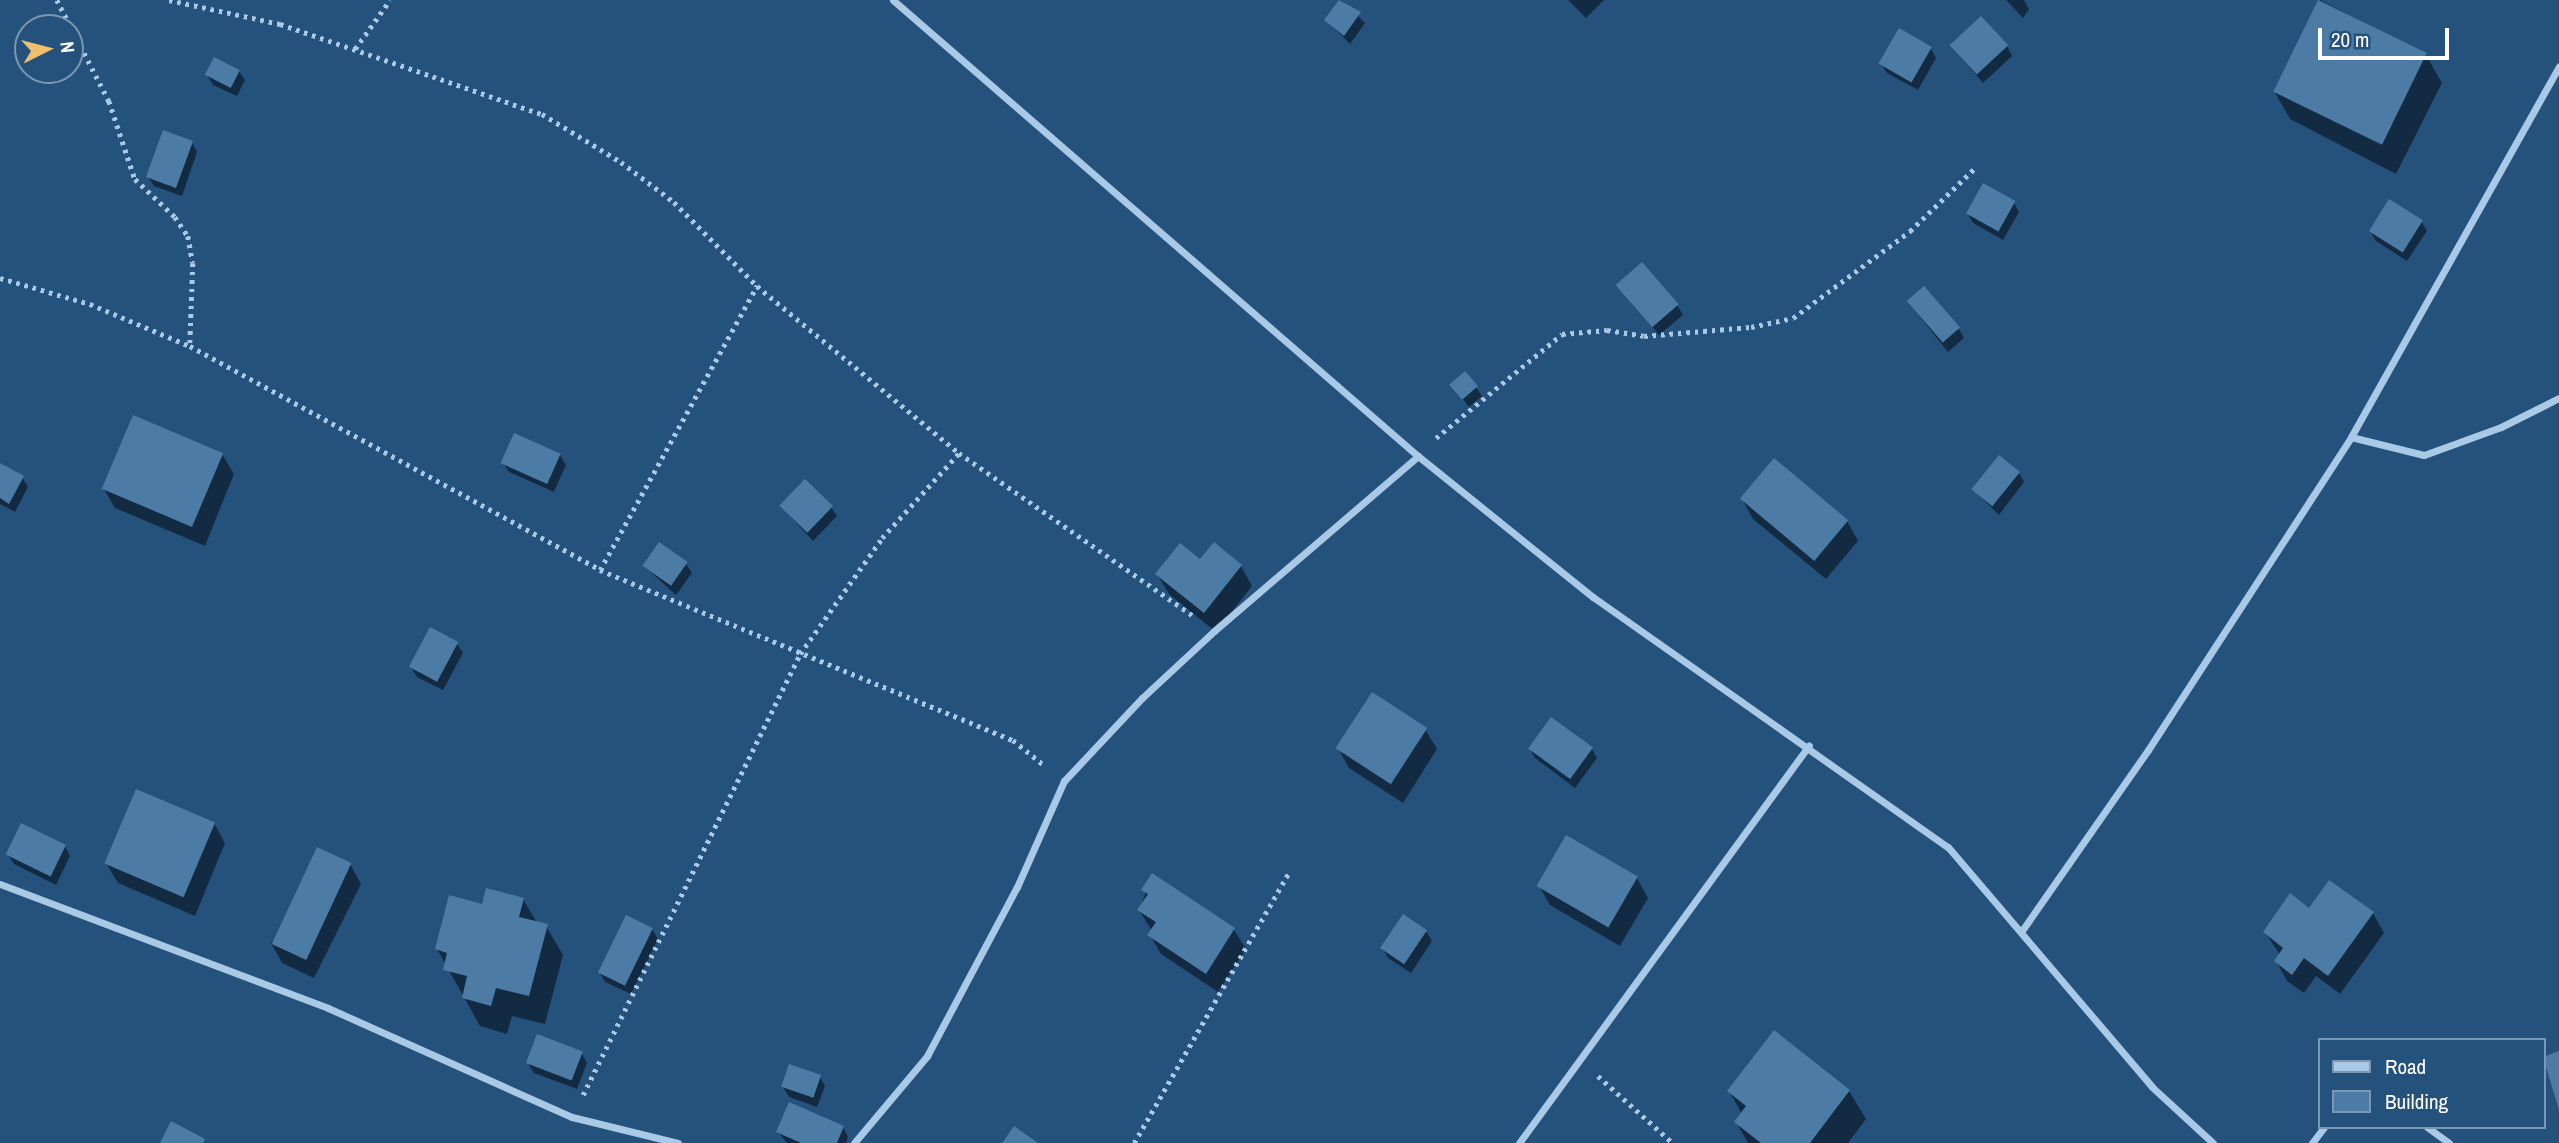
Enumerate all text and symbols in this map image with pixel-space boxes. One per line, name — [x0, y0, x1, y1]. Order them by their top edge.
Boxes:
north arrow — [14, 14, 84, 84]
scale bar — [2321, 14, 2452, 58]
text: 20 m — [2331, 25, 2369, 54]
text: N — [54, 40, 81, 54]
legend — [2318, 1038, 2545, 1129]
text: Road — [2385, 1052, 2426, 1081]
text: Building — [2385, 1087, 2448, 1116]

